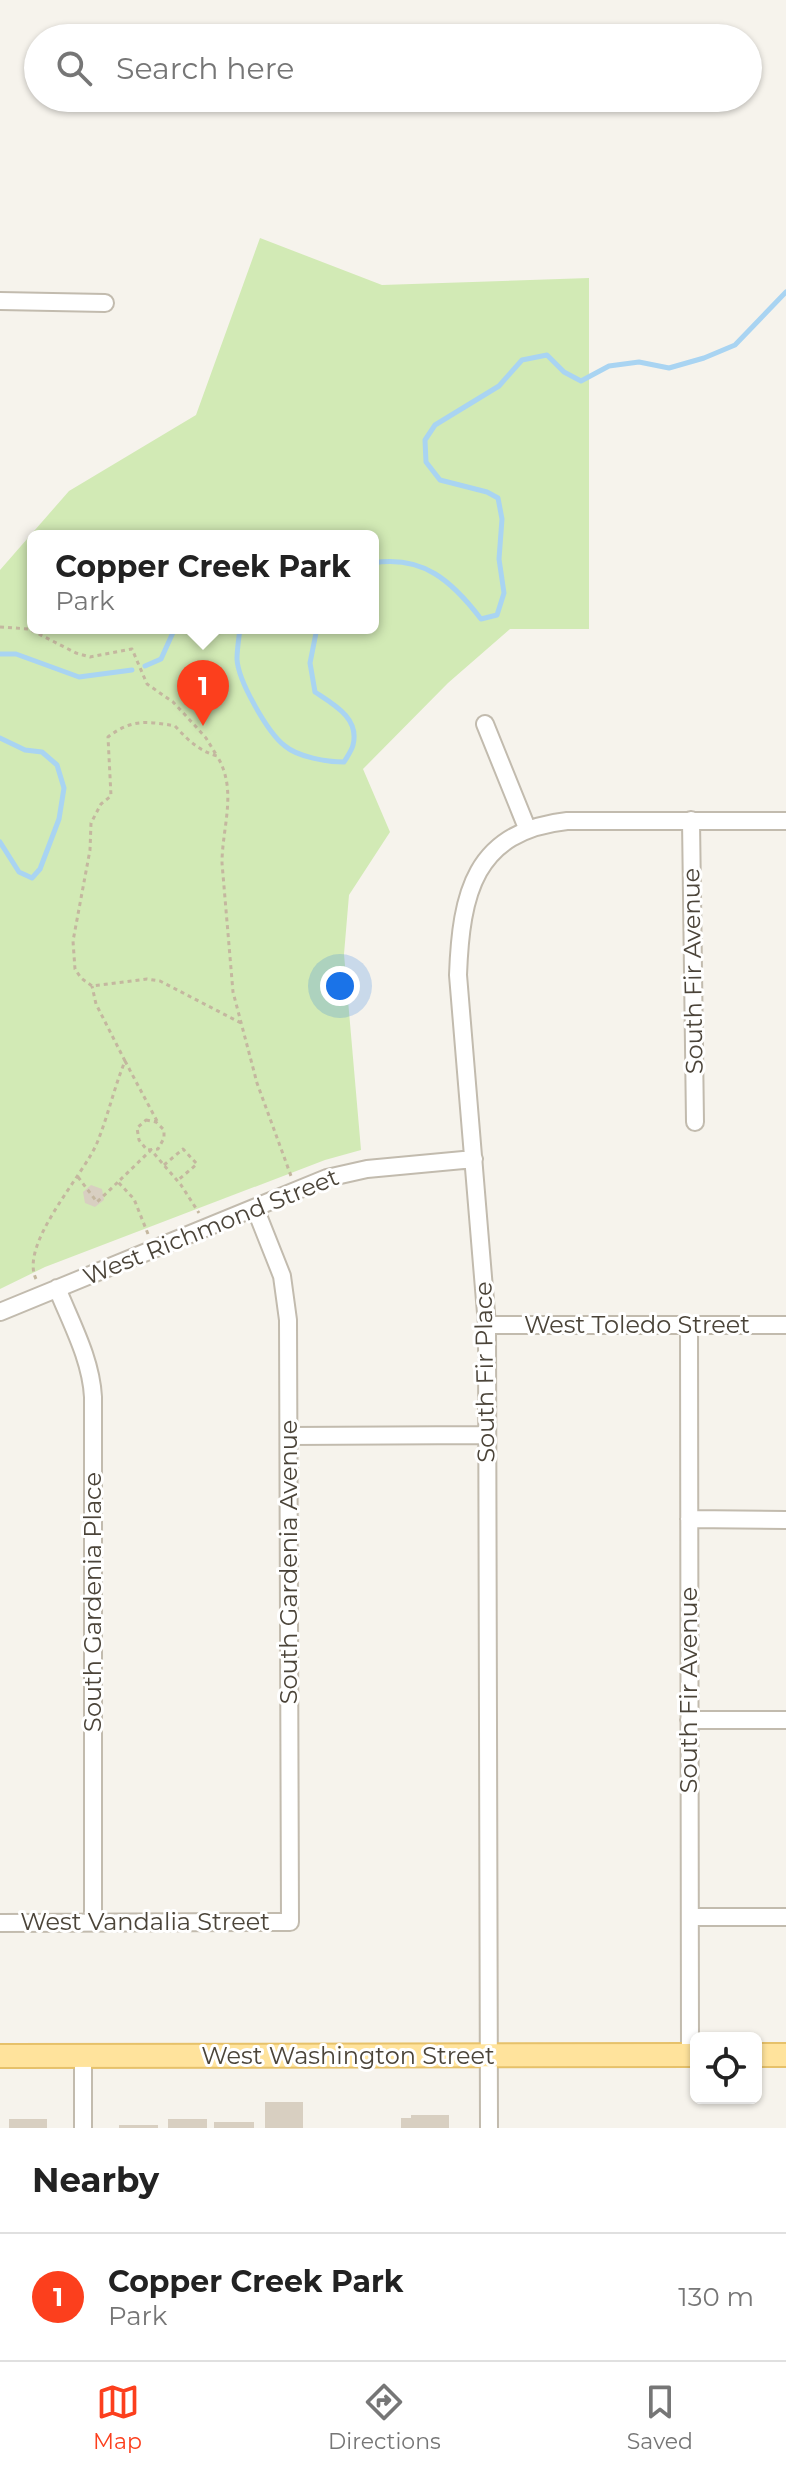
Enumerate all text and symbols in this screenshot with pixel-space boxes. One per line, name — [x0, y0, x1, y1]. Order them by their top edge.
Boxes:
search box — [24, 24, 762, 112]
icon: search — [52, 46, 96, 90]
text: Search here — [116, 50, 294, 87]
popup — [27, 530, 379, 634]
text: Copper Creek Park — [55, 548, 351, 585]
text: Park — [55, 585, 115, 617]
pin: 1 — [177, 660, 229, 726]
street label: South Fir Avenue — [676, 868, 709, 1074]
your location — [320, 966, 360, 1006]
street label: West Richmond Street — [79, 1162, 343, 1291]
street label: South Fir Place — [468, 1281, 501, 1463]
street label: West Toledo Street — [524, 1310, 750, 1339]
street label: South Gardenia Avenue — [274, 1420, 303, 1704]
street label: South Gardenia Place — [78, 1472, 107, 1732]
street label: South Fir Avenue — [674, 1587, 703, 1793]
street label: West Vandalia Street — [20, 1907, 270, 1936]
map controls — [690, 2032, 762, 2104]
button: locate — [690, 2032, 762, 2104]
street label: West Washington Street — [201, 2041, 495, 2070]
text: Nearby — [32, 2159, 159, 2201]
text: Copper Creek Park — [108, 2263, 403, 2300]
text: 1 — [53, 2281, 63, 2313]
text: 130 m — [678, 2281, 754, 2313]
text: Park — [108, 2300, 167, 2332]
tab: Map — [93, 2380, 142, 2455]
tab: Directions — [328, 2380, 441, 2455]
tab: Saved — [627, 2380, 693, 2455]

